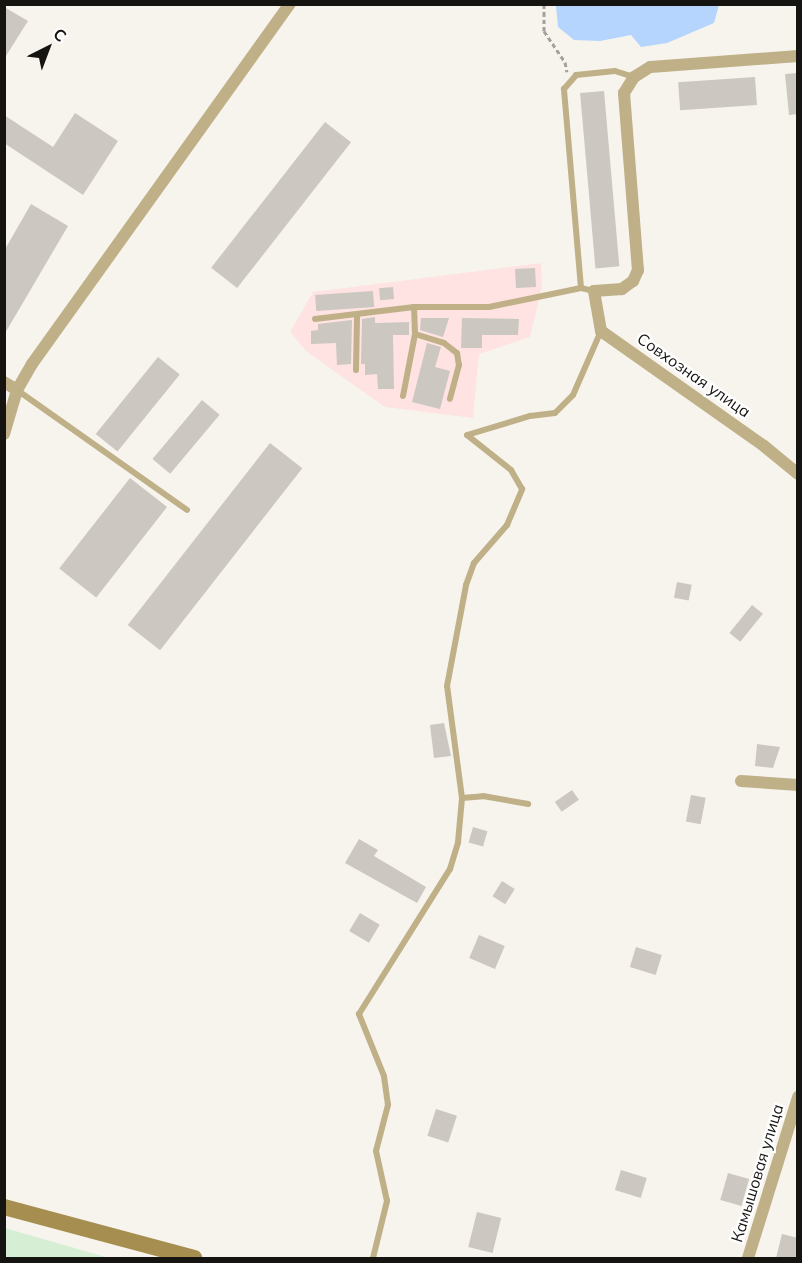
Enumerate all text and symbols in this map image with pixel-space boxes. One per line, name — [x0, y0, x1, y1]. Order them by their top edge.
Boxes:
north arrow — [18, 18, 78, 78]
text: С — [49, 24, 71, 46]
street label: Совхозная улица — [634, 329, 754, 421]
street label: Камышовая улица — [727, 1102, 787, 1244]

